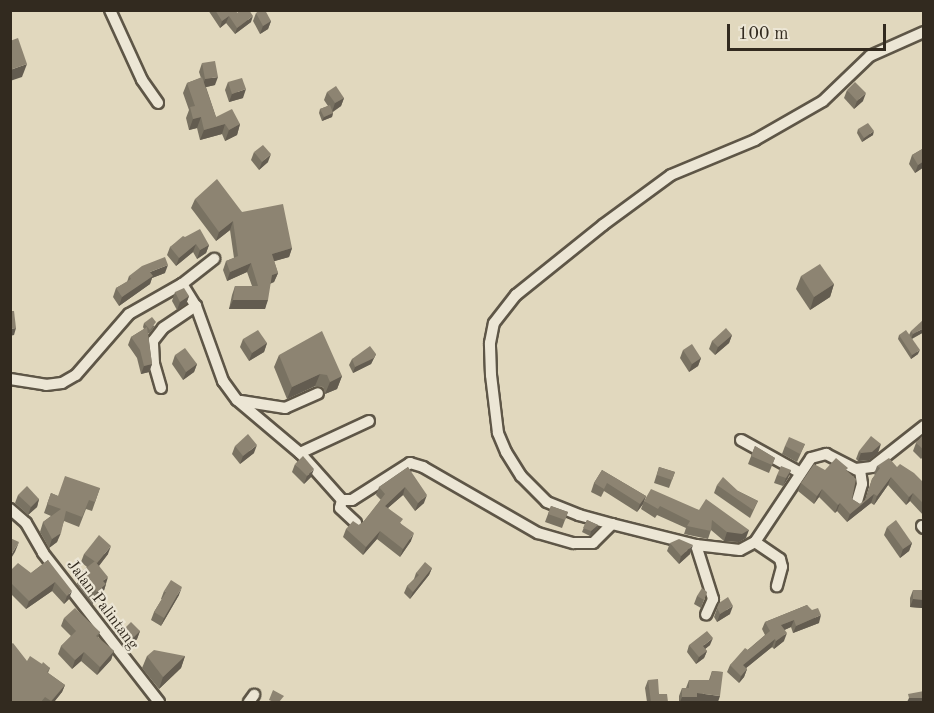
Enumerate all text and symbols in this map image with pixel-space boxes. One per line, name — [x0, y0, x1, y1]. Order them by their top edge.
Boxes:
scale bar — [730, 12, 889, 50]
text: 100 m — [738, 25, 789, 43]
street label: Jalan Palintang — [62, 556, 142, 654]

